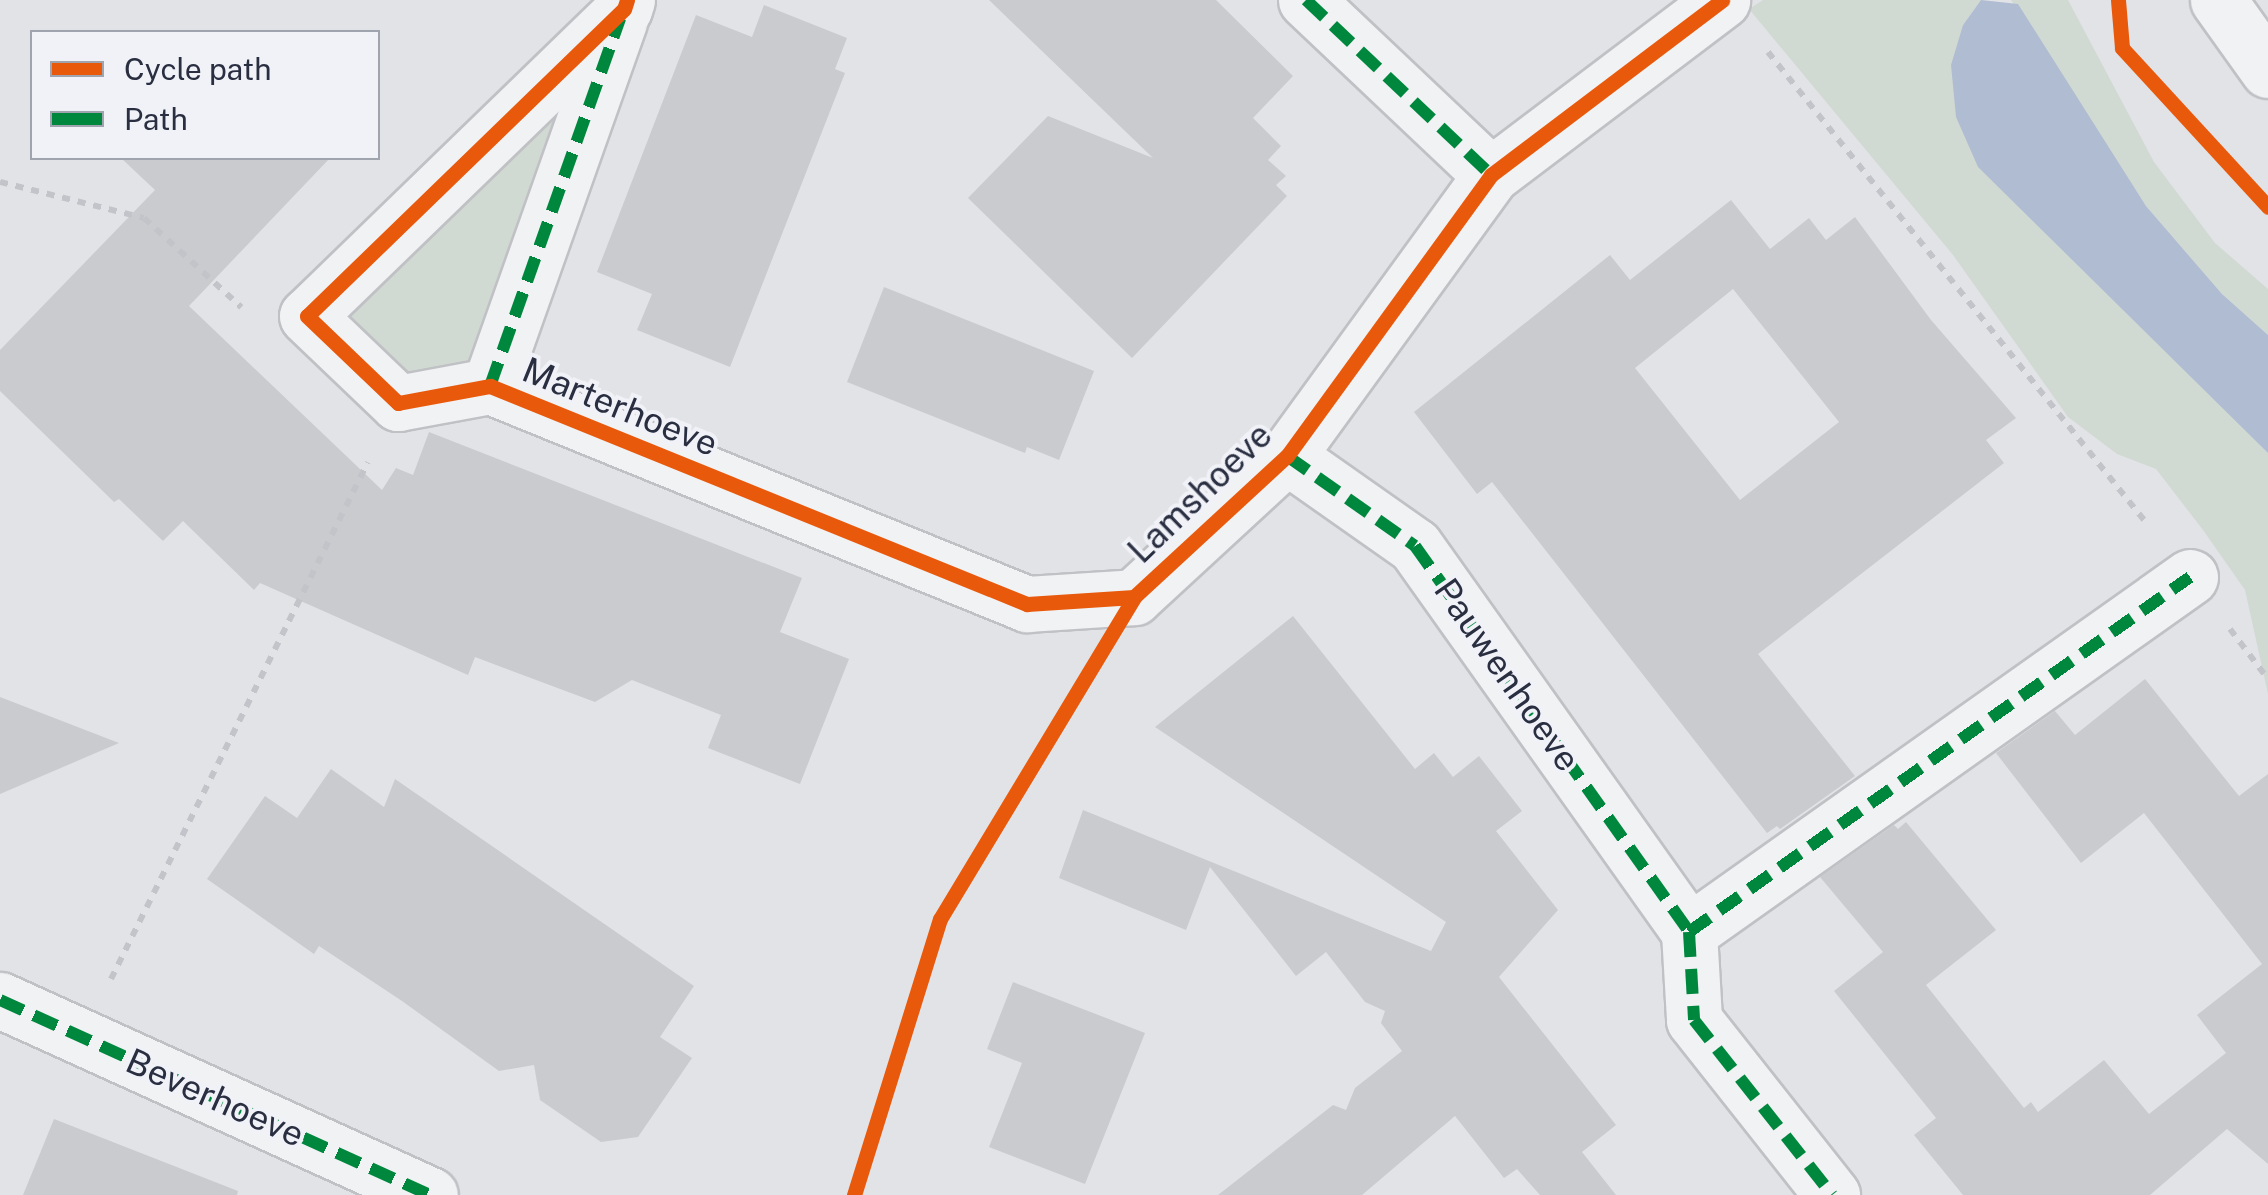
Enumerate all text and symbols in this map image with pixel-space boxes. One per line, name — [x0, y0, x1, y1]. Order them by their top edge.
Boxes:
legend — [30, 30, 380, 160]
text: Cycle path — [124, 51, 272, 87]
text: Path — [124, 101, 188, 137]
street label: Marterhoeve — [516, 349, 724, 465]
street label: Lamshoeve — [1119, 414, 1281, 572]
street label: Pauwenhoeve — [1425, 571, 1589, 779]
street label: Beverhoeve — [119, 1040, 311, 1156]

